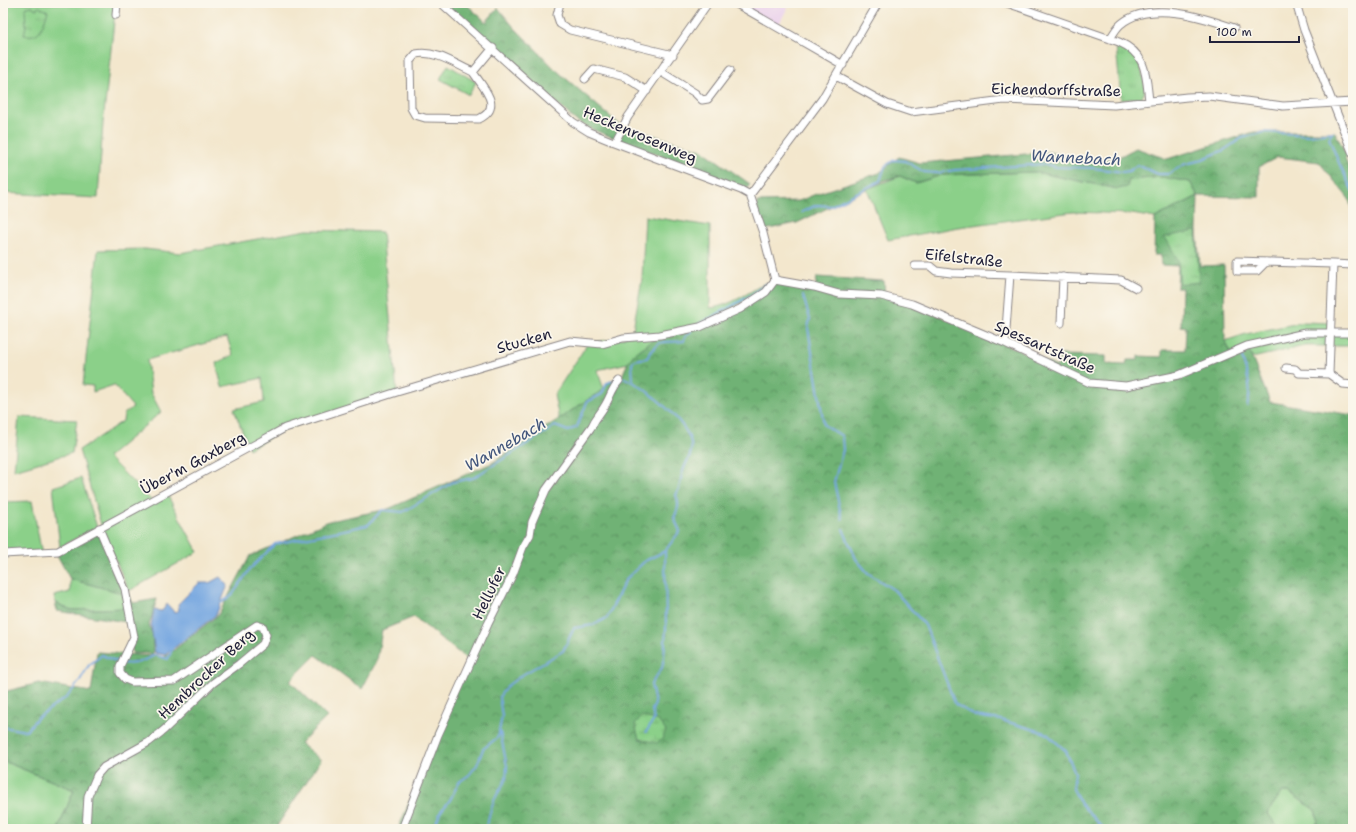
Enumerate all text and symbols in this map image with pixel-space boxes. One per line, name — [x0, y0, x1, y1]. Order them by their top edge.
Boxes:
scale bar — [1210, 18, 1299, 44]
text: 100 m — [1216, 24, 1252, 40]
street label: Eichendorffstraße — [991, 79, 1121, 101]
street label: Heckenrosenweg — [580, 102, 700, 168]
water label: Wannebach — [1030, 145, 1122, 170]
street label: Eifelstraße — [924, 244, 1004, 272]
street label: Spessartstraße — [991, 316, 1099, 378]
street label: Stucken — [494, 324, 554, 358]
water label: Wannebach — [461, 413, 550, 476]
street label: Über'm Gaxberg — [137, 427, 249, 499]
street label: Hellufer — [468, 563, 510, 623]
street label: Hembrocker Berg — [154, 624, 258, 724]

